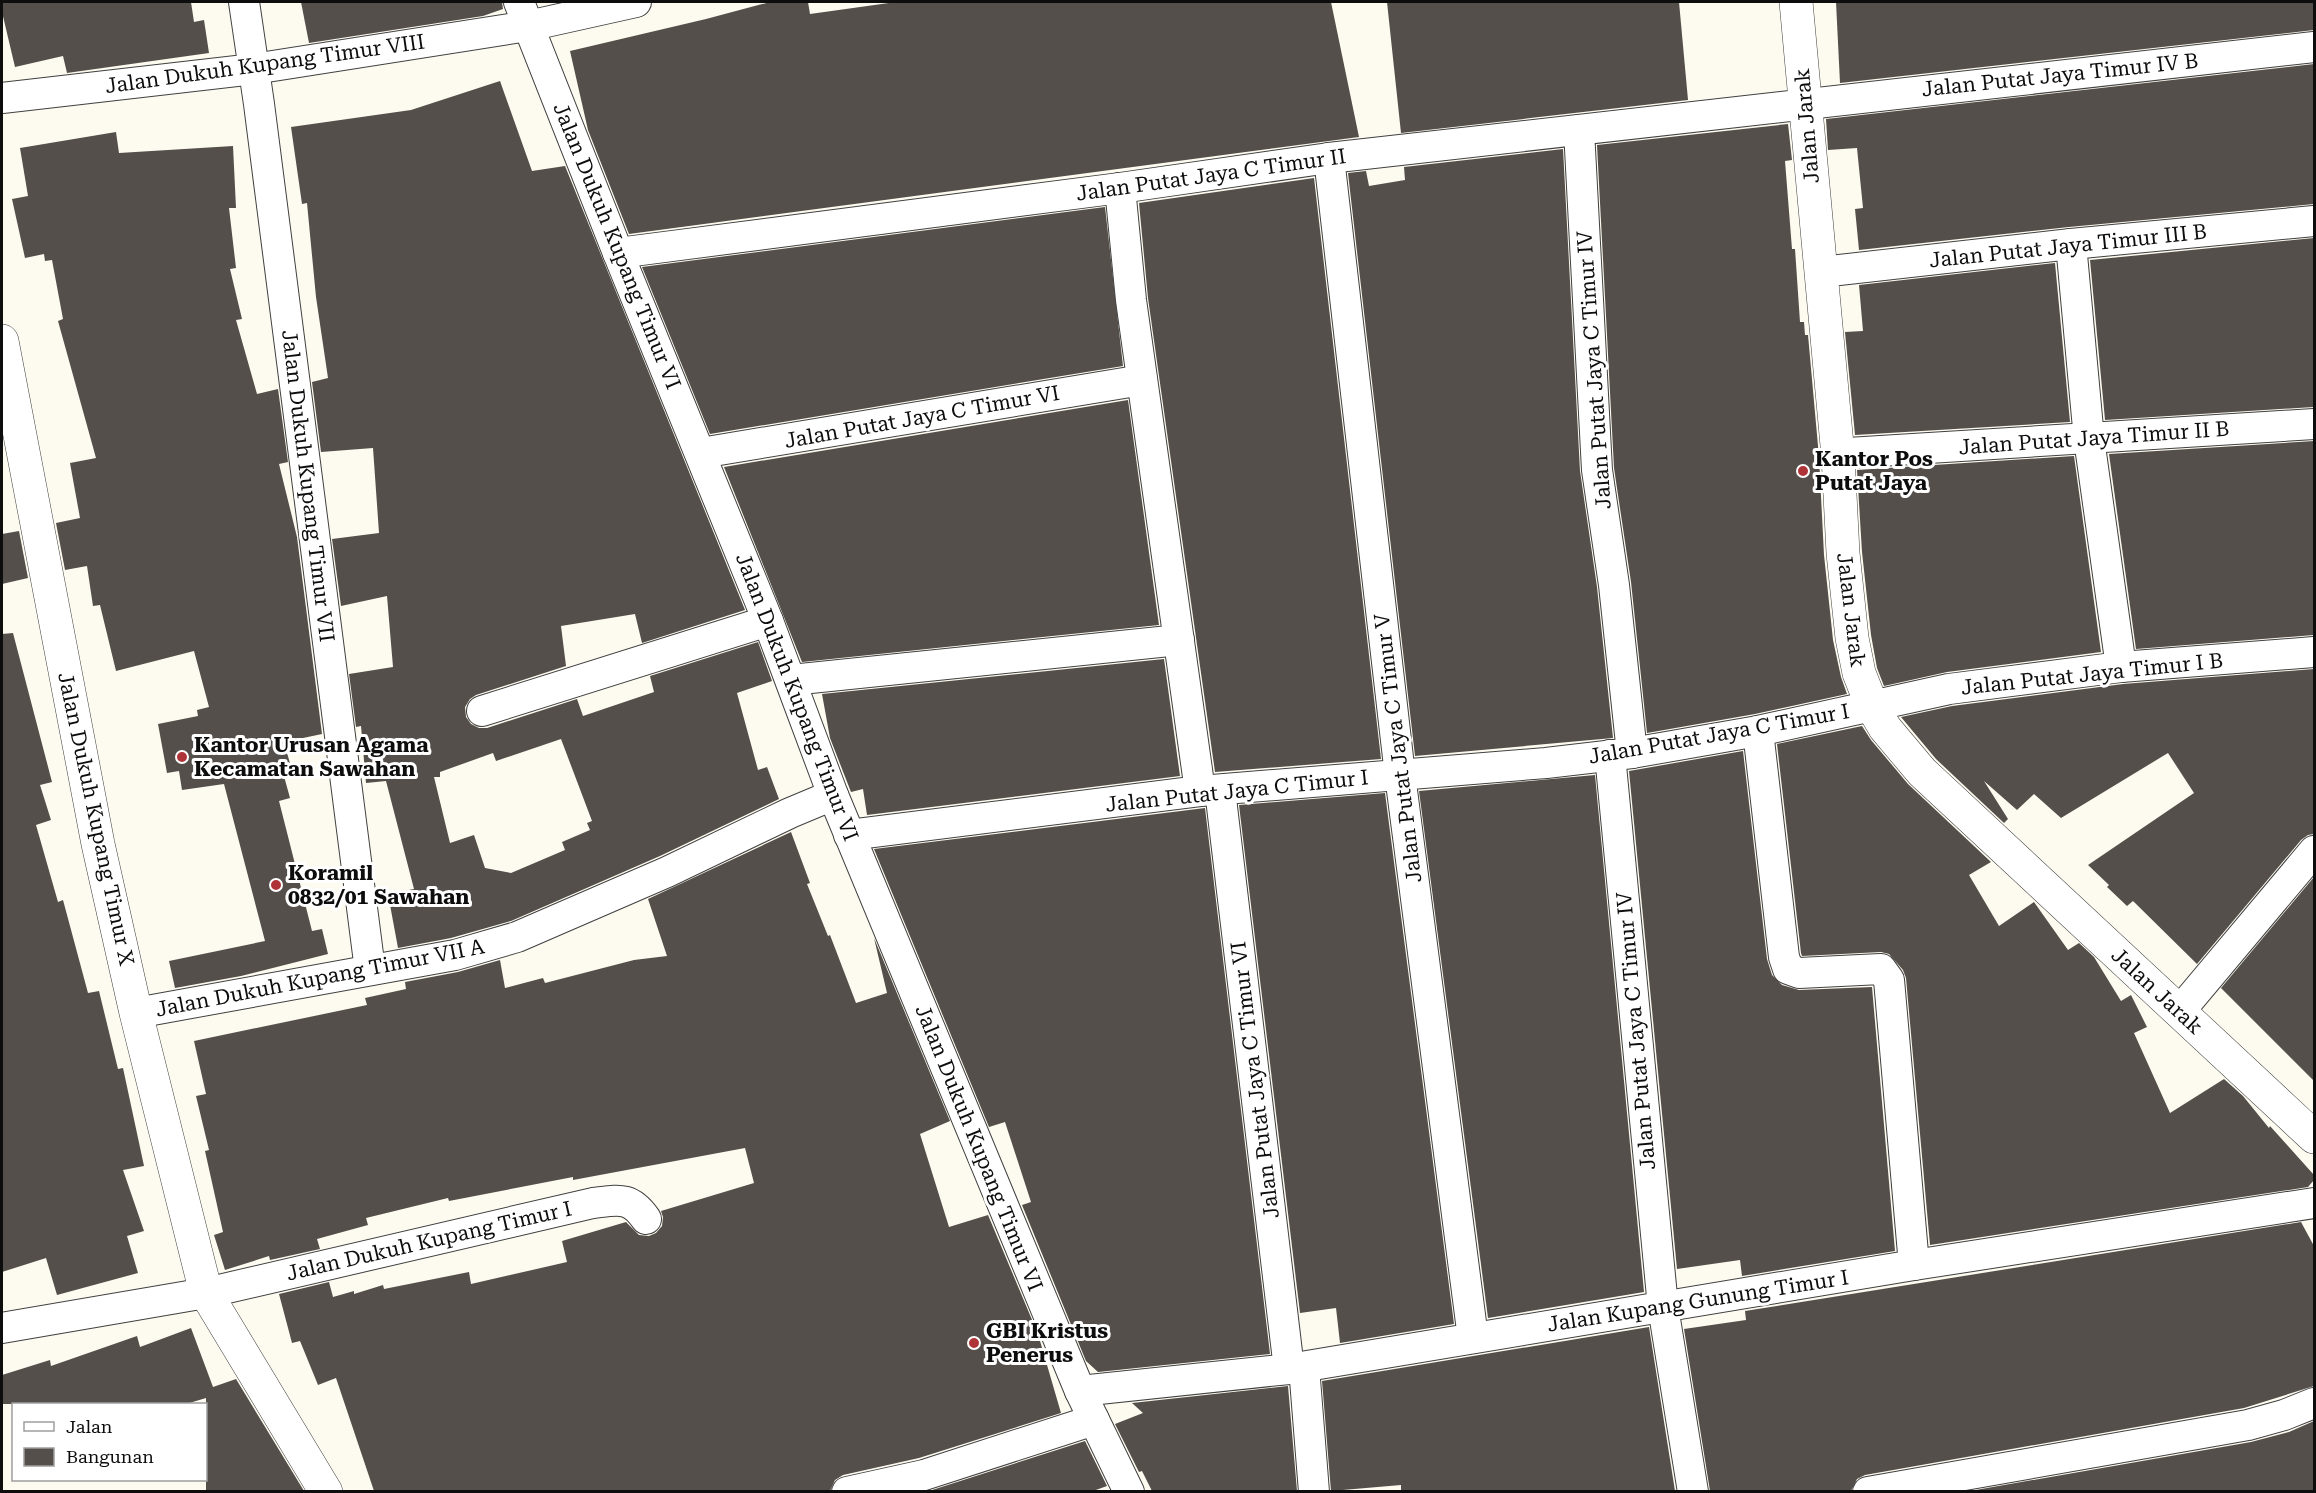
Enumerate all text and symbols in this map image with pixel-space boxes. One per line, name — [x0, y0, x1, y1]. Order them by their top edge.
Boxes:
street label: Jalan Dukuh Kupang Timur VIII — [104, 30, 426, 98]
street label: Jalan Putat Jaya Timur IV B — [1921, 49, 2199, 101]
street label: Jalan Jarak — [1790, 68, 1824, 184]
street label: Jalan Dukuh Kupang Timur VI — [548, 99, 686, 393]
street label: Jalan Putat Jaya C Timur II — [1075, 144, 1347, 206]
street label: Jalan Putat Jaya Timur III B — [1928, 219, 2208, 273]
street label: Jalan Putat Jaya C Timur IV — [1572, 230, 1616, 510]
street label: Jalan Dukuh Kupang Timur VII — [277, 328, 339, 644]
street label: Jalan Putat Jaya C Timur VI — [783, 381, 1061, 453]
street label: Jalan Putat Jaya Timur II B — [1958, 417, 2230, 459]
place label: Kantor Pos Putat Jaya — [1815, 447, 1933, 495]
marker: Kantor Pos Putat Jaya — [1796, 464, 1810, 478]
street label: Jalan Dukuh Kupang Timur VI — [731, 550, 863, 844]
street label: Jalan Jarak — [1832, 551, 1870, 669]
street label: Jalan Putat Jaya C Timur V — [1370, 612, 1426, 884]
street label: Jalan Putat Jaya Timur I B — [1960, 648, 2224, 700]
street label: Jalan Dukuh Kupang Timur X — [53, 670, 139, 968]
street label: Jalan Putat Jaya C Timur I — [1587, 699, 1851, 769]
place label: Kantor Urusan Agama Kecamatan Sawahan — [194, 733, 429, 781]
marker: Kantor Urusan Agama Kecamatan Sawahan — [175, 750, 189, 764]
street label: Jalan Putat Jaya C Timur I — [1104, 765, 1370, 817]
place label: Koramil 0832/01 Sawahan — [288, 861, 469, 909]
marker: Koramil 0832/01 Sawahan — [269, 878, 283, 892]
street label: Jalan Putat Jaya C Timur IV — [1612, 891, 1660, 1171]
street label: Jalan Dukuh Kupang Timur VII A — [154, 934, 487, 1022]
street label: Jalan Putat Jaya C Timur VI — [1226, 940, 1284, 1220]
street label: Jalan Jarak — [2107, 943, 2207, 1039]
street label: Jalan Dukuh Kupang Timur VI — [910, 1001, 1048, 1295]
street label: Jalan Dukuh Kupang Timur I — [284, 1196, 574, 1286]
street label: Jalan Kupang Gunung Timur I — [1546, 1265, 1850, 1337]
place label: GBI Kristus Penerus — [986, 1319, 1108, 1367]
marker: GBI Kristus Penerus — [967, 1336, 981, 1350]
legend — [12, 1403, 207, 1481]
text: Jalan — [66, 1416, 113, 1437]
text: Bangunan — [66, 1446, 154, 1467]

